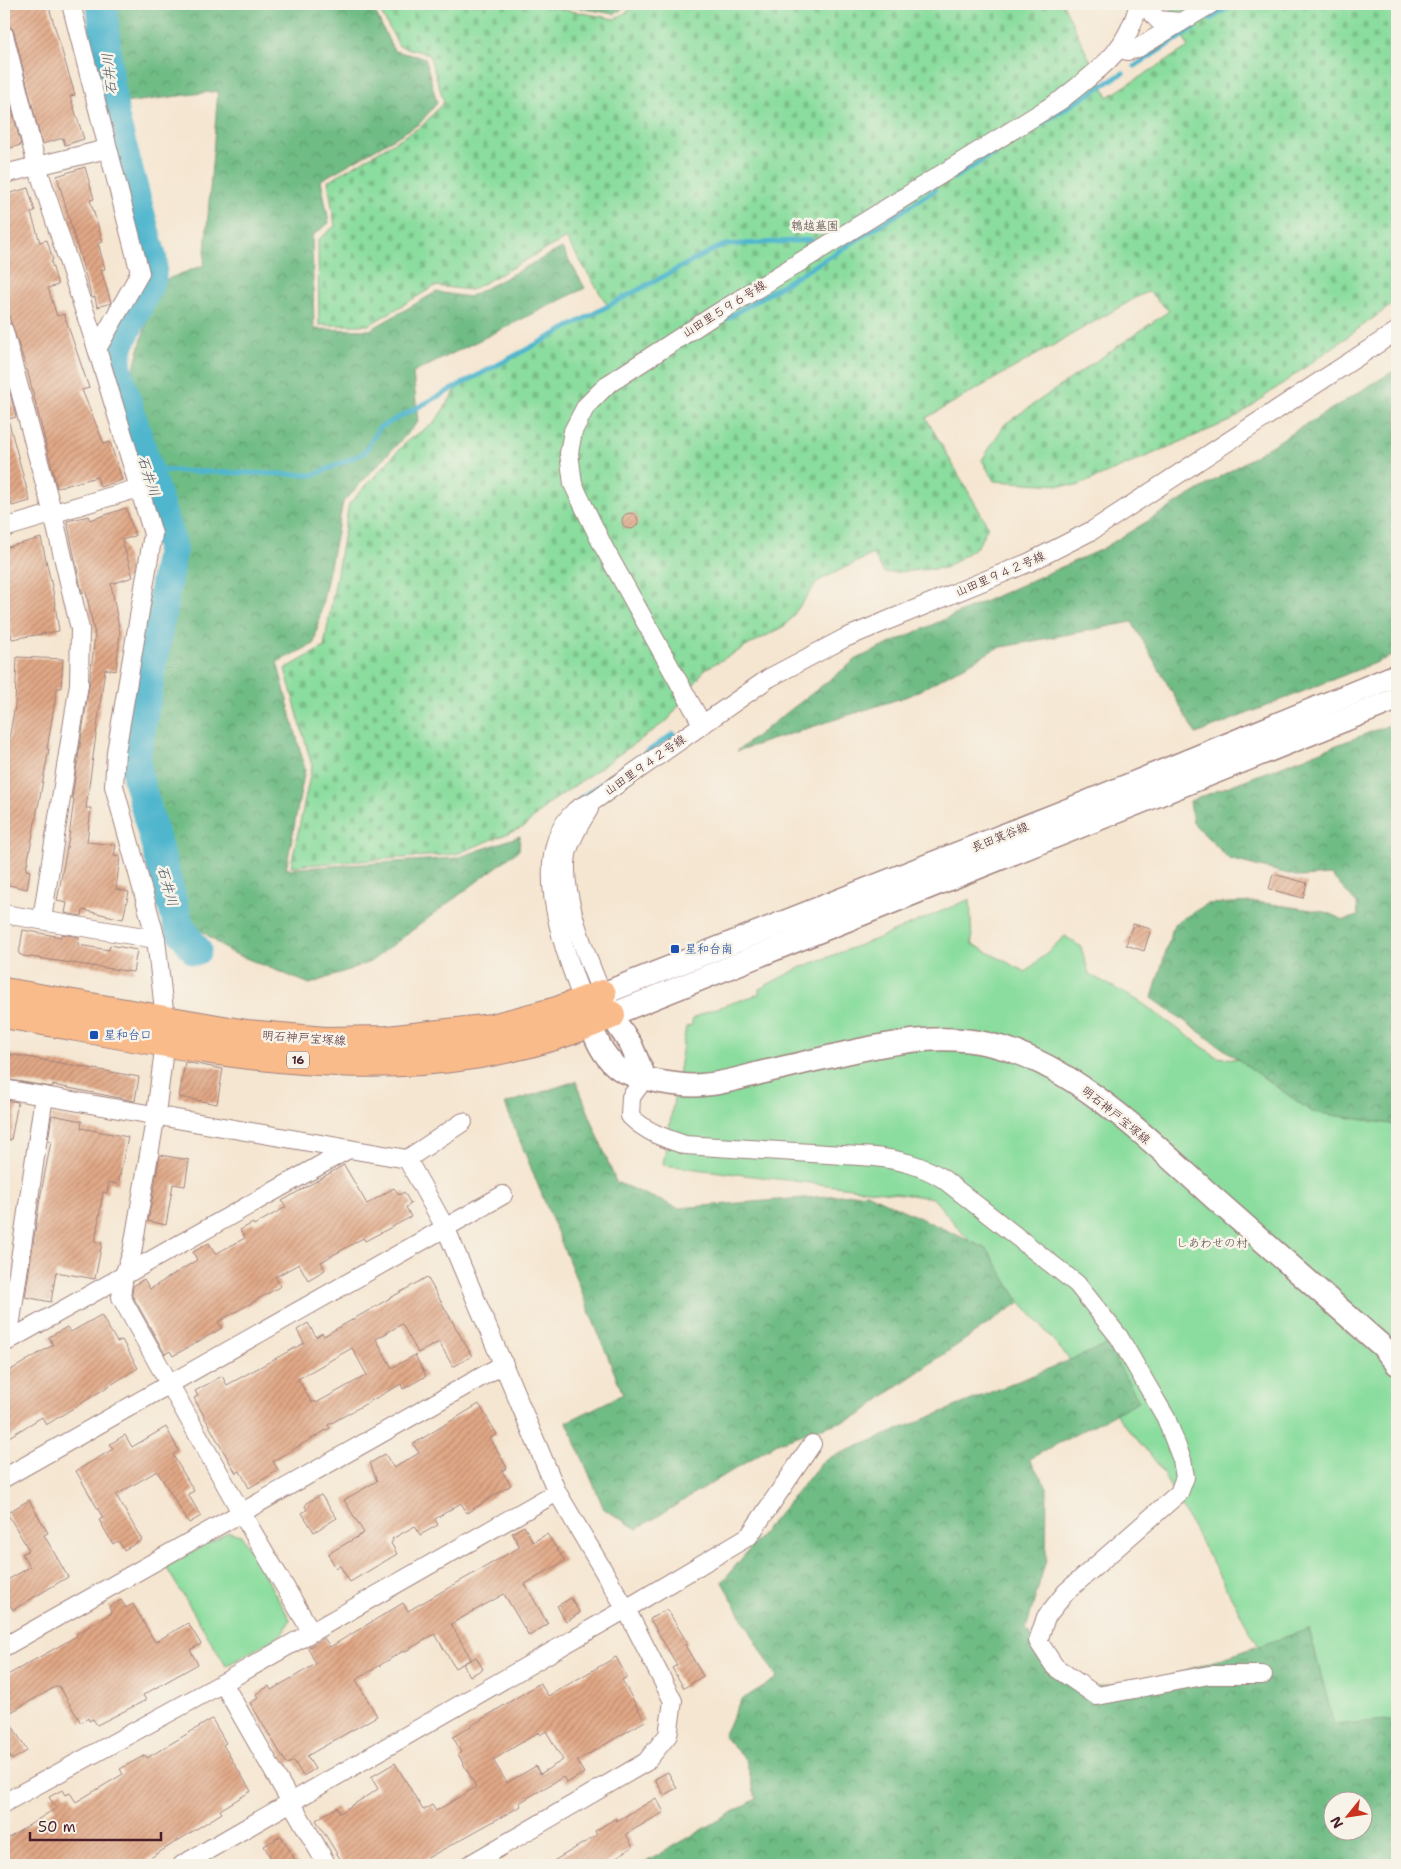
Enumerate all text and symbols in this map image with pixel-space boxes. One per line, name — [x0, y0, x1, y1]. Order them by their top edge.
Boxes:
water label: 石井川 — [98, 52, 120, 96]
park label: 鵯越墓園 — [791, 218, 839, 234]
street label: 山田里５９６号線 — [679, 277, 769, 341]
water label: 石井川 — [134, 453, 164, 499]
street label: 山田里９４２号線 — [953, 548, 1047, 600]
street label: 山田里９４２号線 — [601, 731, 689, 799]
street label: 長田箕谷線 — [969, 818, 1031, 856]
water label: 石井川 — [154, 863, 182, 909]
place label: 星和台南 — [685, 941, 733, 957]
marker: 星和台南 — [669, 943, 681, 955]
place label: 星和台口 — [104, 1027, 152, 1043]
street label: 明石神戸宝塚線 — [262, 1027, 346, 1049]
marker: 星和台口 — [88, 1029, 100, 1041]
road number: 16 — [287, 1052, 309, 1068]
street label: 明石神戸宝塚線 — [1078, 1082, 1154, 1148]
park label: しあわせの村 — [1176, 1235, 1248, 1251]
north arrow — [1324, 1792, 1374, 1842]
scale bar — [30, 1809, 161, 1841]
text: N — [1326, 1813, 1347, 1832]
text: 50 m — [38, 1817, 76, 1837]

